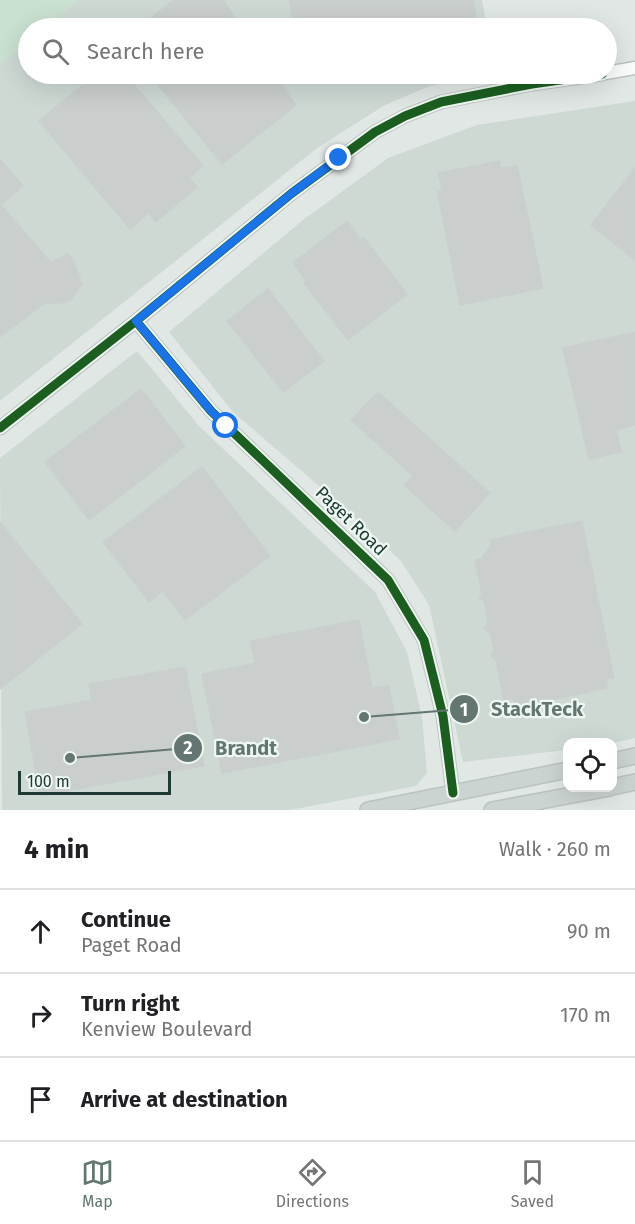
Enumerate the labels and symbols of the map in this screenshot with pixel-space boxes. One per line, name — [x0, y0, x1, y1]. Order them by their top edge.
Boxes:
route end — [325, 144, 351, 170]
route start — [212, 412, 238, 438]
street label: Paget Road — [311, 482, 391, 560]
callout: StackTeck — [449, 690, 595, 728]
text: StackTeck — [491, 697, 584, 721]
text: 1 — [460, 699, 468, 721]
callout: Brandt — [173, 729, 289, 767]
text: Brandt — [215, 736, 277, 760]
text: 2 — [183, 737, 193, 759]
scale bar — [18, 768, 171, 796]

